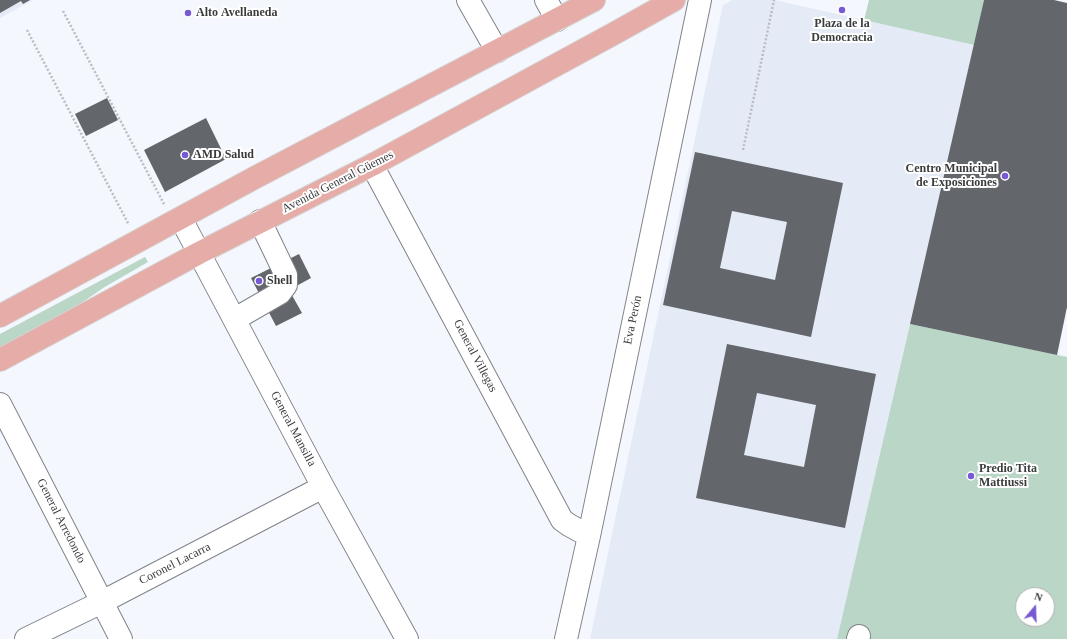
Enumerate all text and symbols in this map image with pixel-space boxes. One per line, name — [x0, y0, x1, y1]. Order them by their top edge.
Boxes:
marker: Plaza de la Democracia — [837, 5, 847, 15]
place label: Alto Avellaneda — [196, 6, 277, 20]
marker: Alto Avellaneda — [183, 8, 193, 18]
place label: Plaza de la Democracia — [811, 17, 873, 45]
place label: AMD Salud — [193, 148, 254, 162]
street label: Avenida General Güemes — [280, 148, 396, 216]
marker: AMD Salud — [180, 150, 190, 160]
place label: Centro Municipal de Exposiciones — [906, 162, 997, 190]
marker: Centro Municipal de Exposiciones — [1000, 171, 1010, 181]
place label: Shell — [267, 274, 292, 288]
marker: Shell — [254, 276, 264, 286]
street label: Eva Perón — [621, 294, 645, 346]
street label: General Villegas — [450, 317, 500, 395]
street label: General Mansilla — [267, 389, 319, 469]
place label: Predio Tita Mattiussi — [979, 462, 1037, 490]
marker: Predio Tita Mattiussi — [966, 471, 976, 481]
street label: General Arredondo — [33, 476, 89, 566]
street label: Coronel Lacarra — [137, 540, 213, 588]
north arrow — [1015, 587, 1055, 627]
text: N — [1033, 590, 1044, 604]

